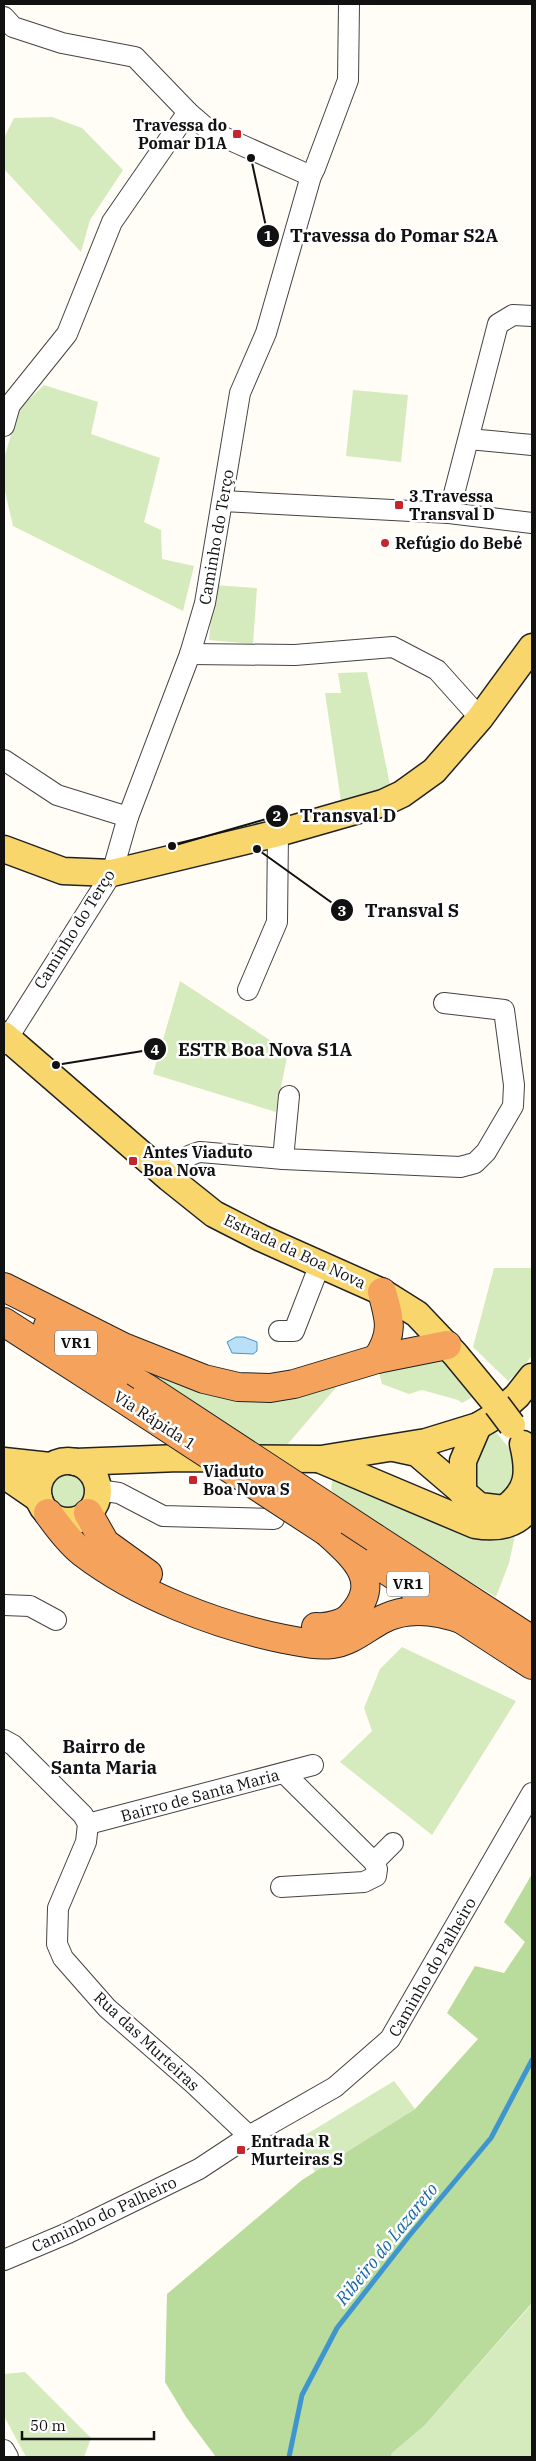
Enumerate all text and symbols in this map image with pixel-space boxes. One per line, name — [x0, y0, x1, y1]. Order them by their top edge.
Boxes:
place label: Travessa do Pomar D1A — [133, 115, 227, 153]
marker: Travessa do Pomar D1A — [231, 128, 243, 140]
callout: Travessa do Pomar S2A — [255, 220, 508, 253]
text: Travessa do Pomar S2A — [290, 224, 498, 247]
text: 1 — [263, 226, 273, 245]
street label: Caminho do Terço — [194, 468, 238, 606]
place label: 3 Travessa Transval D — [409, 486, 495, 524]
marker: 3 Travessa Transval D — [393, 499, 405, 511]
place label: Refúgio do Bebé — [395, 533, 522, 553]
marker: Refúgio do Bebé — [379, 537, 391, 549]
callout: Transval D — [264, 799, 406, 832]
text: Transval D — [300, 804, 396, 827]
text: 2 — [272, 806, 282, 825]
street label: Caminho do Terço — [29, 866, 119, 992]
callout: Transval S — [330, 894, 469, 927]
text: Transval S — [365, 899, 459, 922]
text: 3 — [337, 901, 347, 920]
callout: ESTR Boa Nova S1A — [143, 1033, 362, 1066]
text: ESTR Boa Nova S1A — [178, 1038, 352, 1061]
text: 4 — [150, 1040, 160, 1059]
place label: Antes Viaduto Boa Nova — [143, 1142, 253, 1180]
marker: Antes Viaduto Boa Nova — [127, 1155, 139, 1167]
street label: Estrada da Boa Nova — [221, 1209, 369, 1293]
road number: VR1 — [55, 1330, 97, 1356]
street label: Via Rápida 1 — [110, 1386, 200, 1454]
place label: Viaduto Boa Nova S — [203, 1461, 290, 1499]
marker: Viaduto Boa Nova S — [187, 1474, 199, 1486]
road number: VR1 — [387, 1572, 429, 1596]
district label: Bairro de Santa Maria — [51, 1735, 157, 1779]
street label: Bairro de Santa Maria — [118, 1764, 282, 1826]
street label: Caminho do Palheiro — [384, 1894, 480, 2040]
street label: Rua das Murteiras — [90, 1987, 204, 2095]
place label: Entrada R Murteiras S — [251, 2131, 343, 2169]
marker: Entrada R Murteiras S — [235, 2144, 247, 2156]
street label: Caminho do Palheiro — [28, 2172, 180, 2256]
water label: Ribeiro do Lazareto — [330, 2178, 443, 2310]
scale bar — [22, 2408, 155, 2440]
text: 50 m — [30, 2416, 66, 2435]

